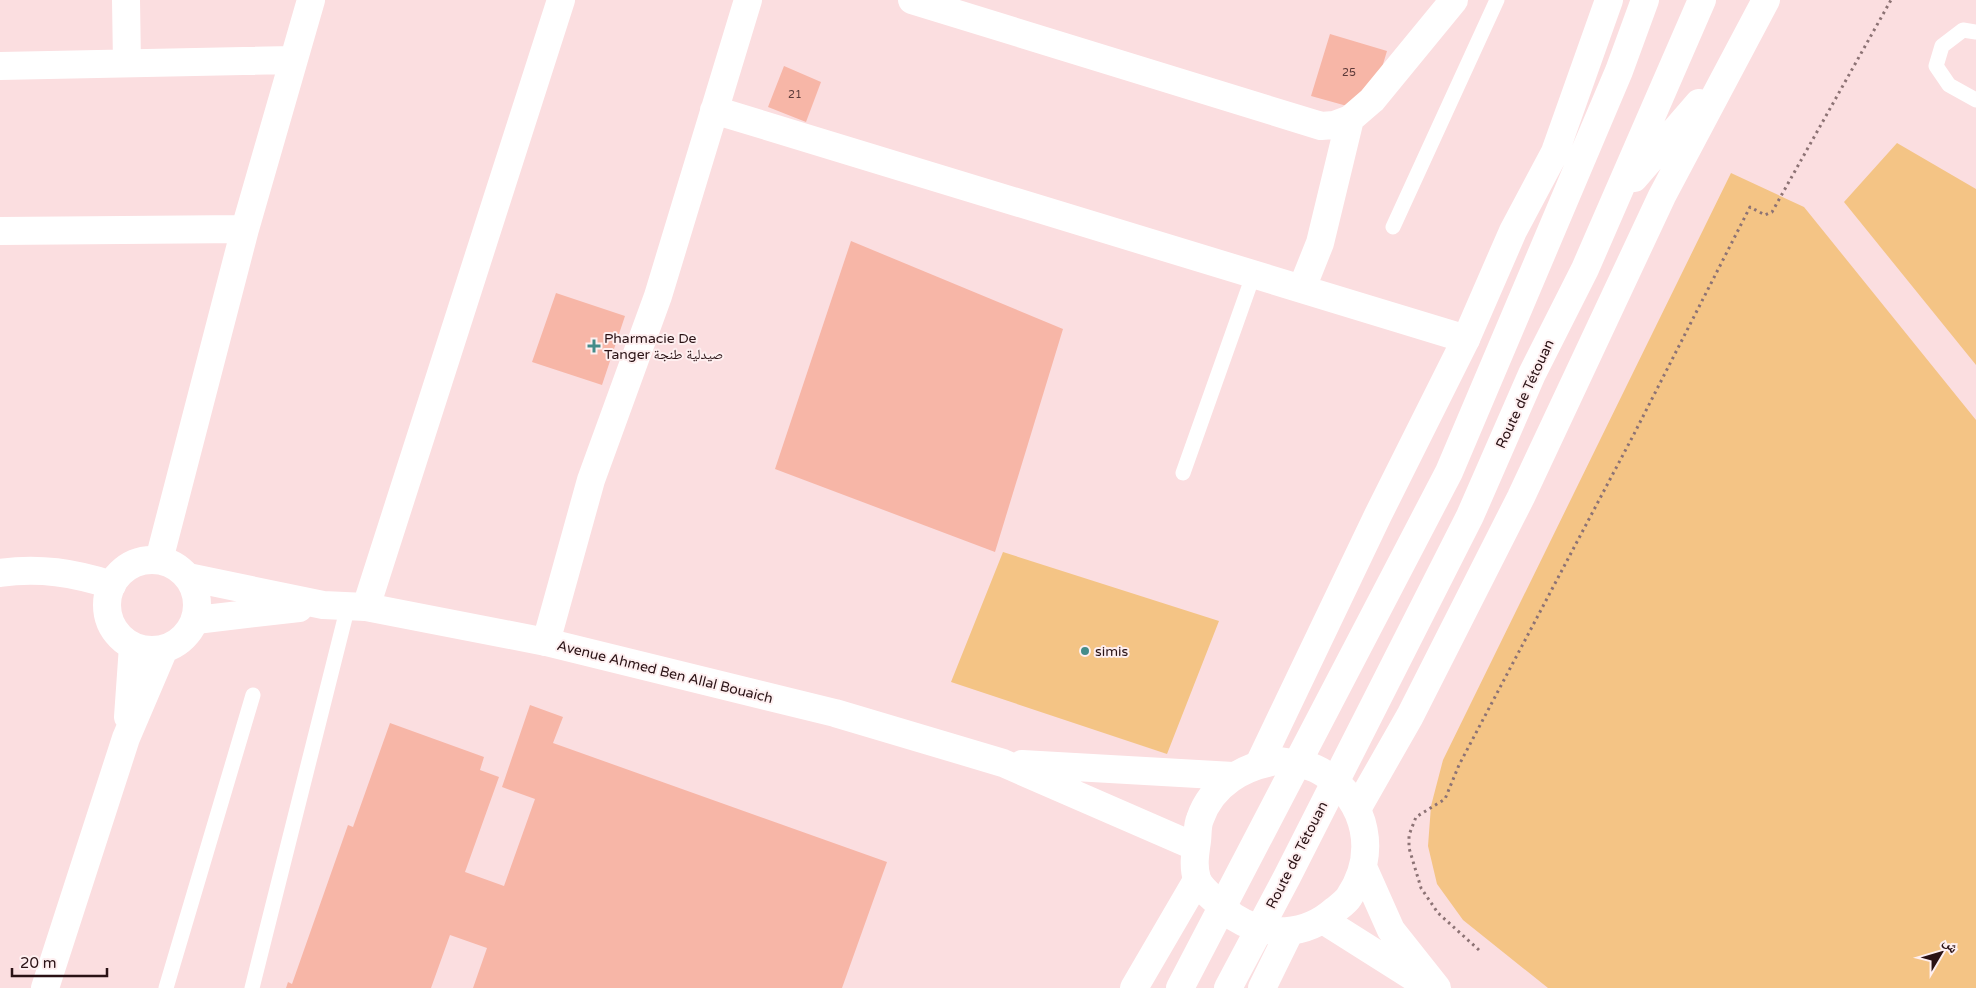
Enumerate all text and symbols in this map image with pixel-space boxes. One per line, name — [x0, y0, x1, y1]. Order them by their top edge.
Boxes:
house number: 25 — [1342, 66, 1356, 79]
house number: 21 — [788, 88, 802, 101]
place label: Pharmacie De Tanger صيدلية طنجة — [604, 330, 723, 363]
street label: Route de Tétouan — [1492, 337, 1558, 451]
marker: Pharmacie De Tanger صيدلية طنجة — [588, 340, 600, 352]
street label: Avenue Ahmed Ben Allal Bouaich — [555, 637, 775, 707]
place label: simis — [1095, 643, 1129, 660]
marker: simis — [1079, 645, 1091, 657]
street label: Route de Tétouan — [1263, 798, 1331, 912]
north arrow — [1916, 928, 1966, 978]
text: ش — [1940, 934, 1962, 957]
scale bar — [12, 946, 108, 978]
text: 20 m — [20, 954, 57, 972]

